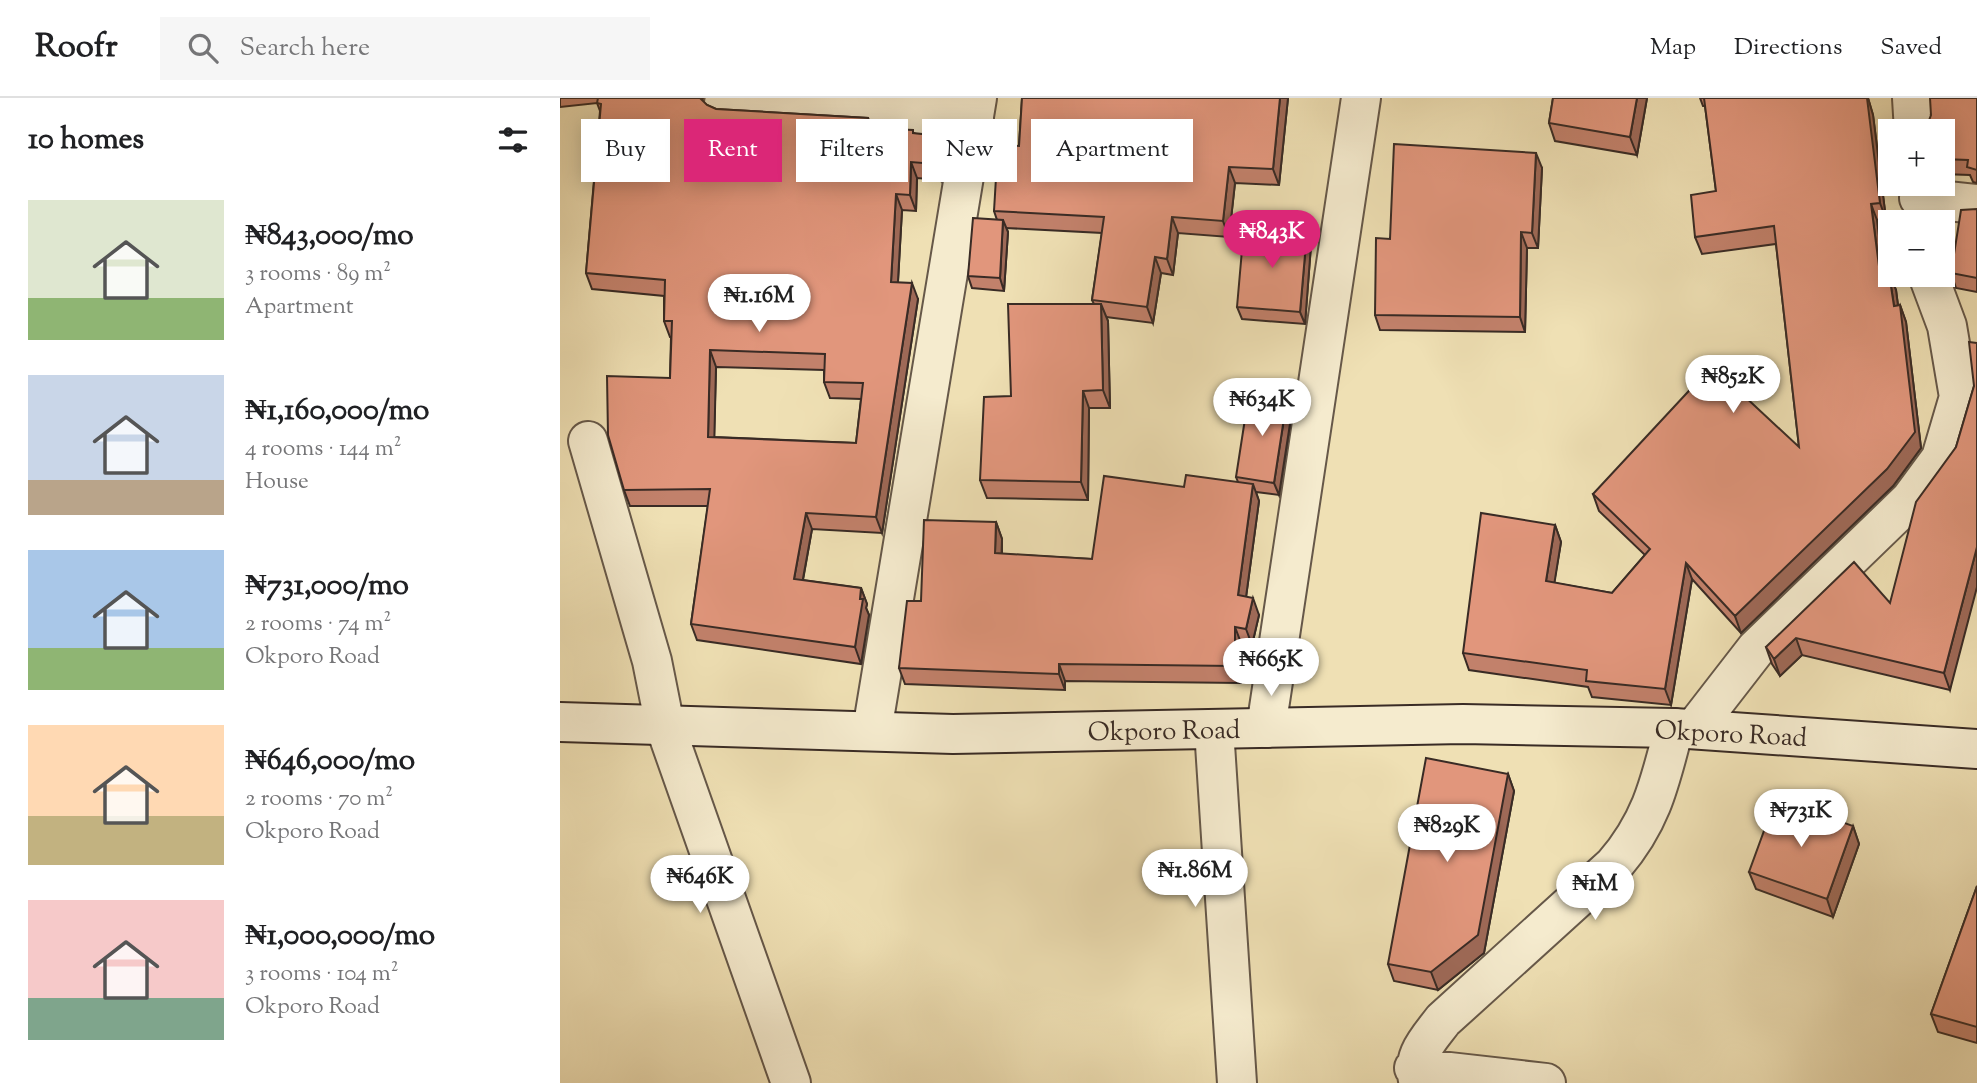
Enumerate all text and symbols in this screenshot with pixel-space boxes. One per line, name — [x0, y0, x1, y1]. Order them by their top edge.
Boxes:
search box — [160, 17, 650, 80]
text: Roofr — [35, 24, 118, 72]
icon: search — [184, 29, 222, 67]
text: Search here — [240, 30, 370, 67]
text: Map — [1650, 31, 1696, 65]
text: Directions — [1734, 31, 1842, 65]
text: Saved — [1880, 31, 1942, 65]
text: 10 homes — [28, 119, 144, 162]
chip: Buy — [581, 119, 670, 182]
chip: Rent — [684, 119, 782, 182]
chip: Filters — [796, 119, 908, 182]
chip: New — [922, 119, 1017, 182]
chip: Apartment — [1031, 119, 1193, 182]
map controls — [1878, 119, 1955, 287]
button: + — [1878, 119, 1955, 196]
icon: filters — [494, 121, 532, 159]
button: − — [1878, 210, 1955, 287]
pin: ₦843K — [1223, 211, 1321, 270]
text: ₦843,000/mo — [245, 215, 414, 258]
text: ₦843K — [1239, 216, 1305, 249]
icon: home — [84, 228, 168, 312]
text: 3 rooms · 89 m² — [245, 258, 391, 291]
pin: ₦1.16M — [702, 274, 816, 334]
text: ₦1.16M — [724, 280, 794, 313]
text: Apartment — [245, 291, 354, 324]
pin: ₦852K — [1684, 356, 1782, 415]
text: ₦852K — [1701, 361, 1765, 394]
pin: ₦634K — [1213, 378, 1311, 438]
text: ₦634K — [1229, 384, 1295, 417]
text: ₦1,160,000/mo — [245, 390, 430, 433]
icon: home — [84, 403, 168, 487]
text: 4 rooms · 144 m² — [245, 433, 402, 466]
text: House — [245, 466, 309, 499]
text: ₦731,000/mo — [245, 565, 409, 608]
icon: home — [84, 578, 168, 662]
text: 2 rooms · 74 m² — [245, 608, 391, 641]
pin: ₦665K — [1222, 638, 1320, 698]
text: Okporo Road — [245, 641, 380, 674]
text: ₦665K — [1239, 644, 1303, 677]
street label: Okporo Road — [1087, 713, 1241, 752]
street label: Okporo Road — [1654, 713, 1808, 758]
text: ₦646,000/mo — [245, 740, 415, 783]
icon: home — [84, 753, 168, 837]
text: 2 rooms · 70 m² — [245, 783, 393, 816]
pin: ₦731K — [1752, 790, 1850, 849]
text: ₦731K — [1770, 795, 1832, 828]
pin: ₦829K — [1398, 804, 1496, 864]
text: ₦829K — [1414, 810, 1480, 843]
text: Okporo Road — [245, 816, 380, 849]
pin: ₦1.86M — [1138, 850, 1252, 909]
text: ₦1.86M — [1158, 855, 1232, 888]
pin: ₦646K — [651, 856, 749, 915]
text: ₦646K — [666, 861, 734, 894]
pin: ₦1M — [1561, 862, 1629, 922]
text: ₦1M — [1572, 868, 1618, 901]
text: ₦1,000,000/mo — [245, 915, 435, 958]
icon: home — [84, 928, 168, 1012]
text: 3 rooms · 104 m² — [245, 958, 399, 991]
text: Okporo Road — [245, 991, 380, 1024]

